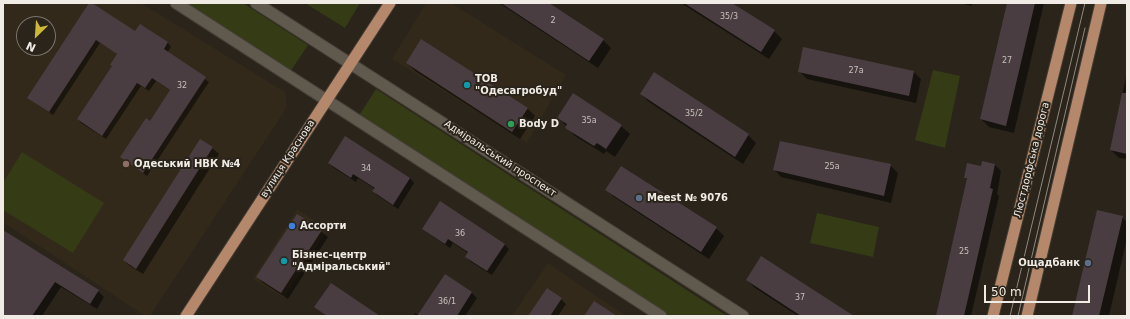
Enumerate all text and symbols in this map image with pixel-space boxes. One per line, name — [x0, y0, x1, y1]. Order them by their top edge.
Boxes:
house number: 35/3 — [720, 12, 738, 22]
north arrow — [16, 16, 56, 56]
house number: 2 — [550, 16, 556, 26]
text: N — [24, 39, 38, 54]
house number: 27 — [1002, 56, 1012, 66]
house number: 27а — [848, 66, 864, 76]
place label: ТОВ "Одесагробуд" — [475, 73, 562, 96]
marker: ТОВ "Одесагробуд" — [462, 80, 472, 90]
house number: 32 — [177, 81, 187, 91]
street label: Люстдорфська дорога — [1012, 101, 1052, 219]
house number: 35/2 — [685, 109, 703, 119]
house number: 35а — [581, 116, 597, 126]
street label: вулиця Краснова — [258, 118, 318, 200]
street label: Адміральський проспект — [442, 118, 558, 200]
place label: Body D — [519, 118, 559, 130]
marker: Body D — [506, 119, 516, 129]
place label: Одеський НВК №4 — [134, 158, 241, 170]
marker: Одеський НВК №4 — [121, 159, 131, 169]
house number: 25а — [824, 162, 840, 172]
house number: 34 — [361, 164, 371, 174]
place label: Meest № 9076 — [647, 192, 728, 204]
marker: Meest № 9076 — [634, 193, 644, 203]
place label: Ассорти — [300, 220, 346, 232]
marker: Ассорти — [287, 221, 297, 231]
house number: 36 — [455, 229, 465, 239]
house number: 25 — [959, 247, 969, 257]
place label: Бізнес-центр "Адміральський" — [292, 249, 390, 272]
marker: Бізнес-центр "Адміральський" — [279, 256, 289, 266]
place label: Ощадбанк — [1018, 257, 1080, 269]
marker: Ощадбанк — [1083, 258, 1093, 268]
scale bar — [986, 277, 1092, 303]
text: 50 m — [991, 285, 1022, 299]
house number: 37 — [795, 293, 805, 303]
house number: 36/1 — [438, 297, 456, 307]

